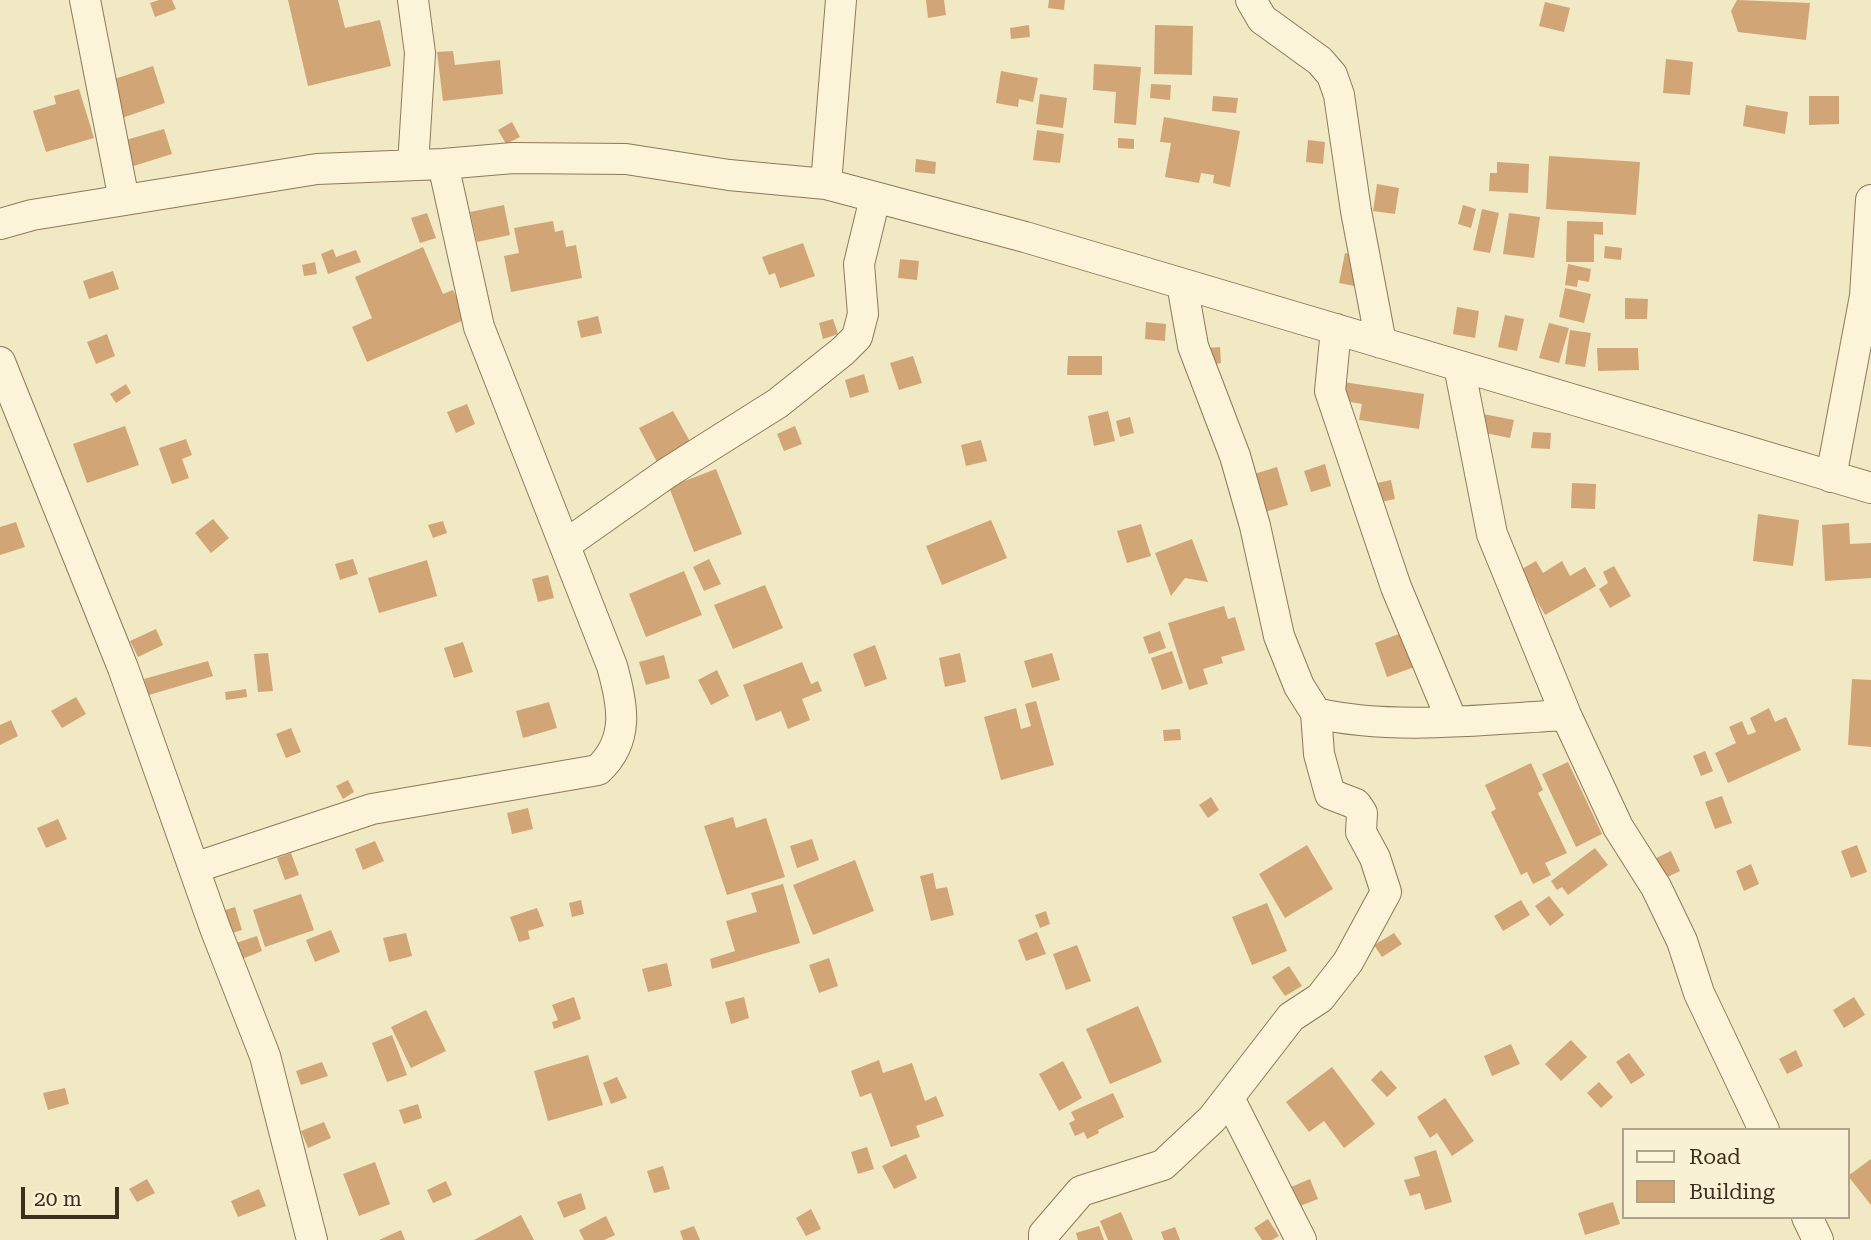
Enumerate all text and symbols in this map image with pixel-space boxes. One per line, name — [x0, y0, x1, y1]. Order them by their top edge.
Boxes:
legend — [1622, 1128, 1850, 1219]
text: Road — [1689, 1145, 1741, 1169]
scale bar — [24, 1174, 122, 1218]
text: Building — [1689, 1180, 1775, 1204]
text: 20 m — [34, 1187, 82, 1211]

